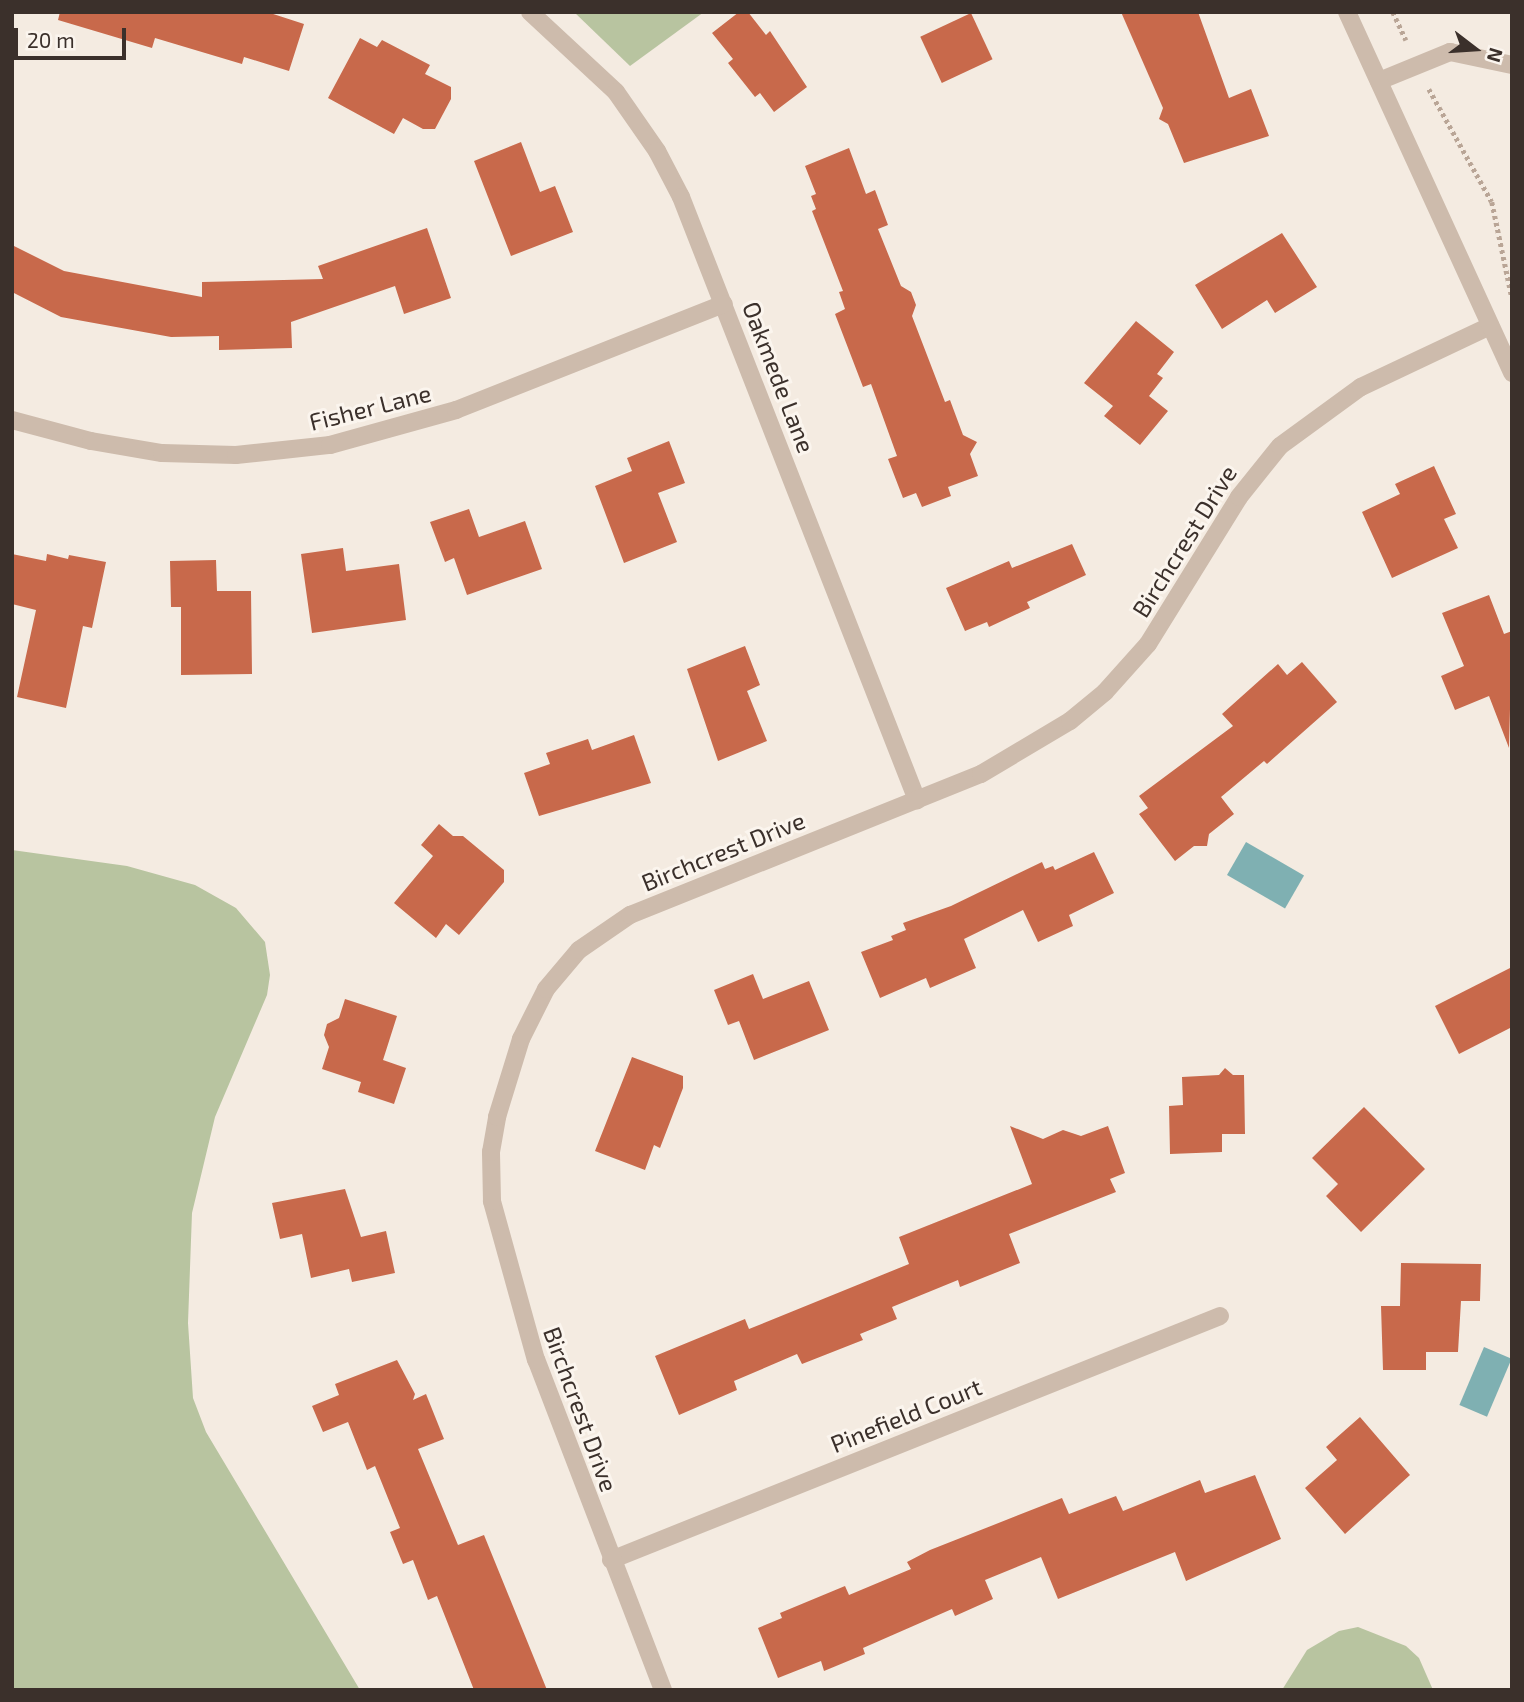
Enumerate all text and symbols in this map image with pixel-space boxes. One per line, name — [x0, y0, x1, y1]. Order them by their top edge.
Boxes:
scale bar — [18, 14, 130, 58]
north arrow — [1440, 14, 1510, 84]
text: 20 m — [27, 27, 75, 52]
text: N — [1483, 45, 1509, 65]
street label: Oakmede Lane — [737, 297, 821, 457]
street label: Fisher Lane — [306, 378, 434, 436]
street label: Birchcrest Drive — [1126, 460, 1242, 622]
street label: Birchcrest Drive — [637, 805, 809, 897]
street label: Birchcrest Drive — [538, 1323, 624, 1495]
street label: Pinefield Court — [826, 1372, 986, 1458]

